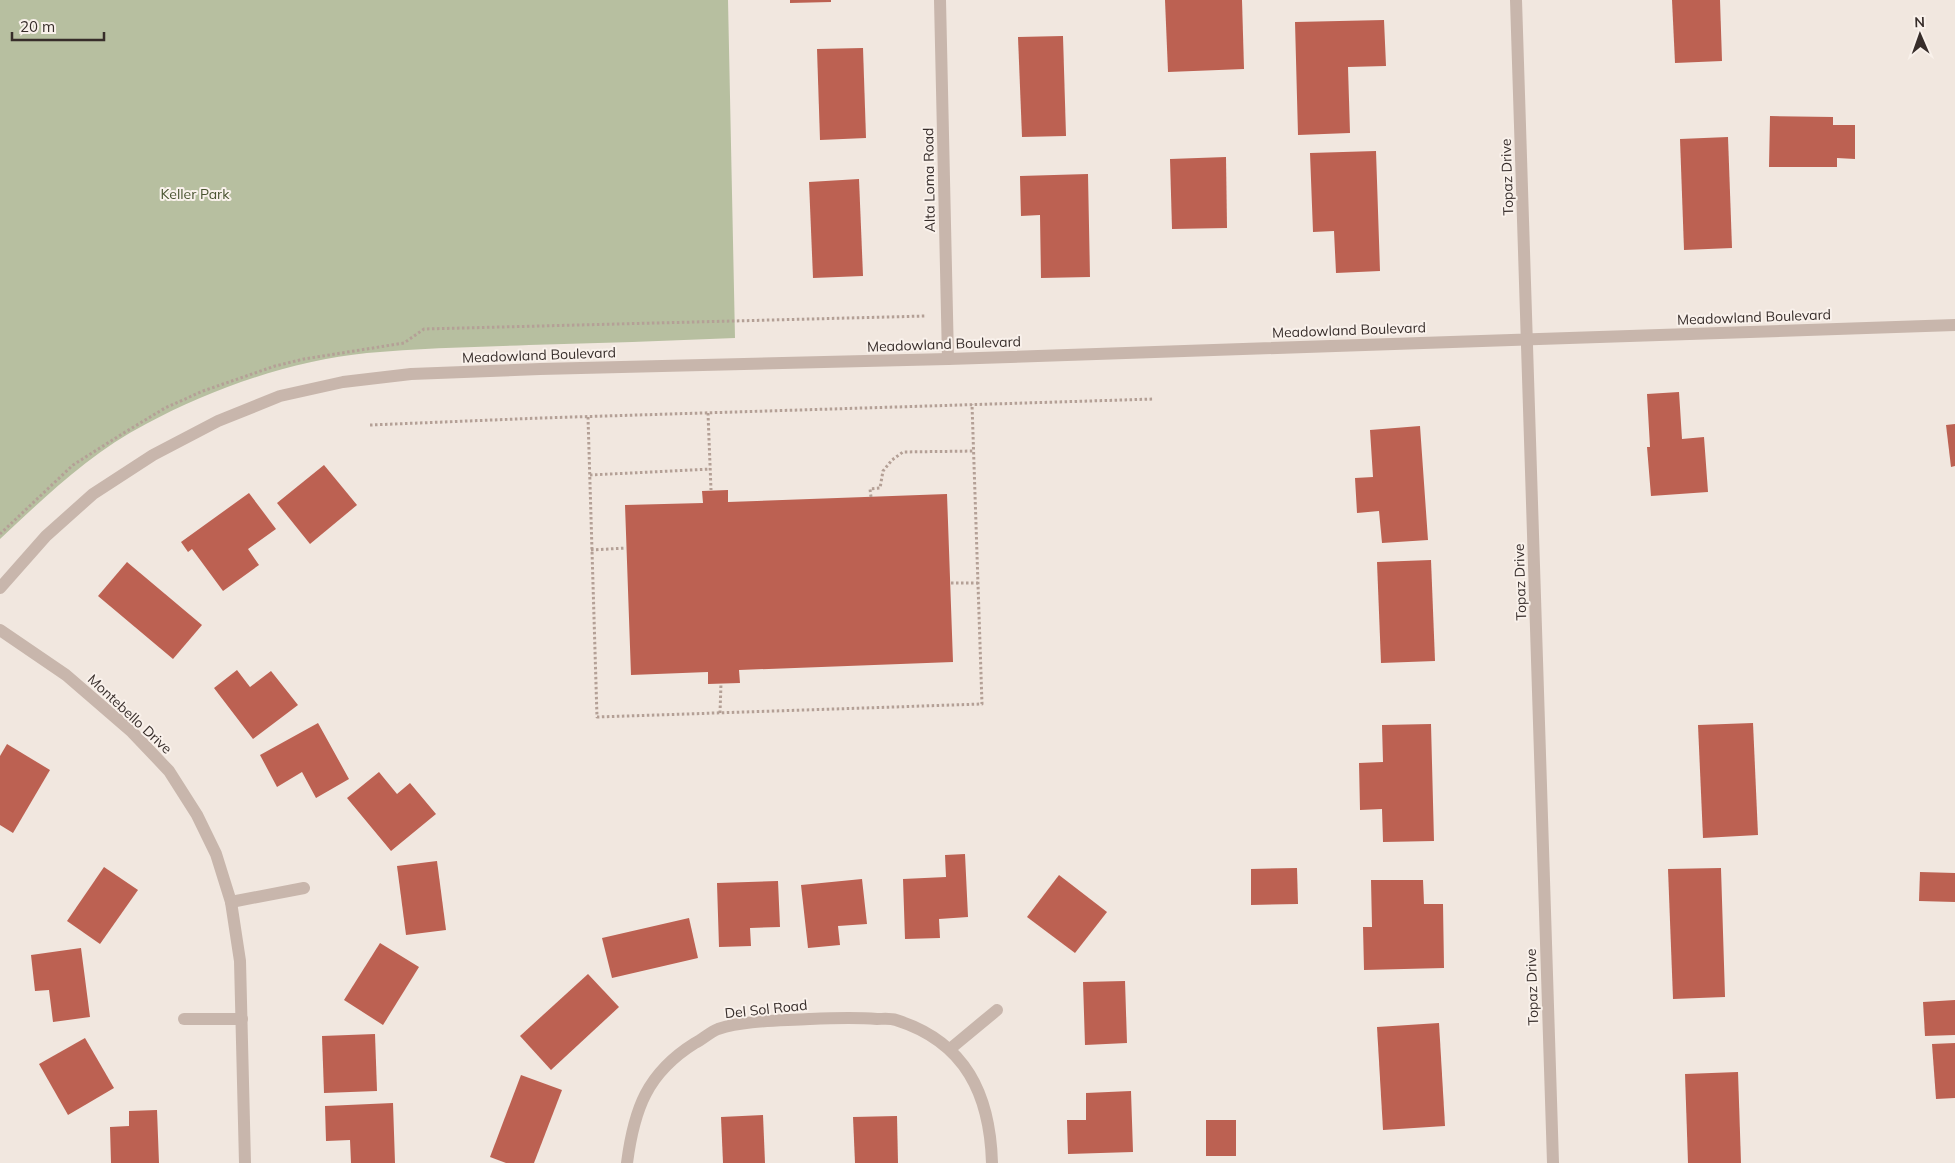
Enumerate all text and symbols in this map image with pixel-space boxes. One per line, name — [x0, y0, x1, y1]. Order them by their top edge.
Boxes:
scale bar — [12, 10, 105, 42]
north arrow — [1895, 10, 1945, 60]
text: N — [1914, 13, 1925, 31]
text: 20 m — [20, 17, 55, 36]
street label: Alta Loma Road — [919, 127, 939, 233]
street label: Topaz Drive — [1497, 138, 1517, 216]
park label: Keller Park — [161, 185, 230, 203]
street label: Meadowland Boulevard — [1677, 305, 1831, 329]
street label: Meadowland Boulevard — [1272, 318, 1426, 342]
street label: Meadowland Boulevard — [867, 332, 1021, 356]
street label: Meadowland Boulevard — [462, 343, 616, 367]
street label: Topaz Drive — [1510, 543, 1530, 621]
street label: Montebello Drive — [84, 670, 176, 758]
street label: Topaz Drive — [1522, 948, 1542, 1026]
street label: Del Sol Road — [724, 996, 808, 1022]

